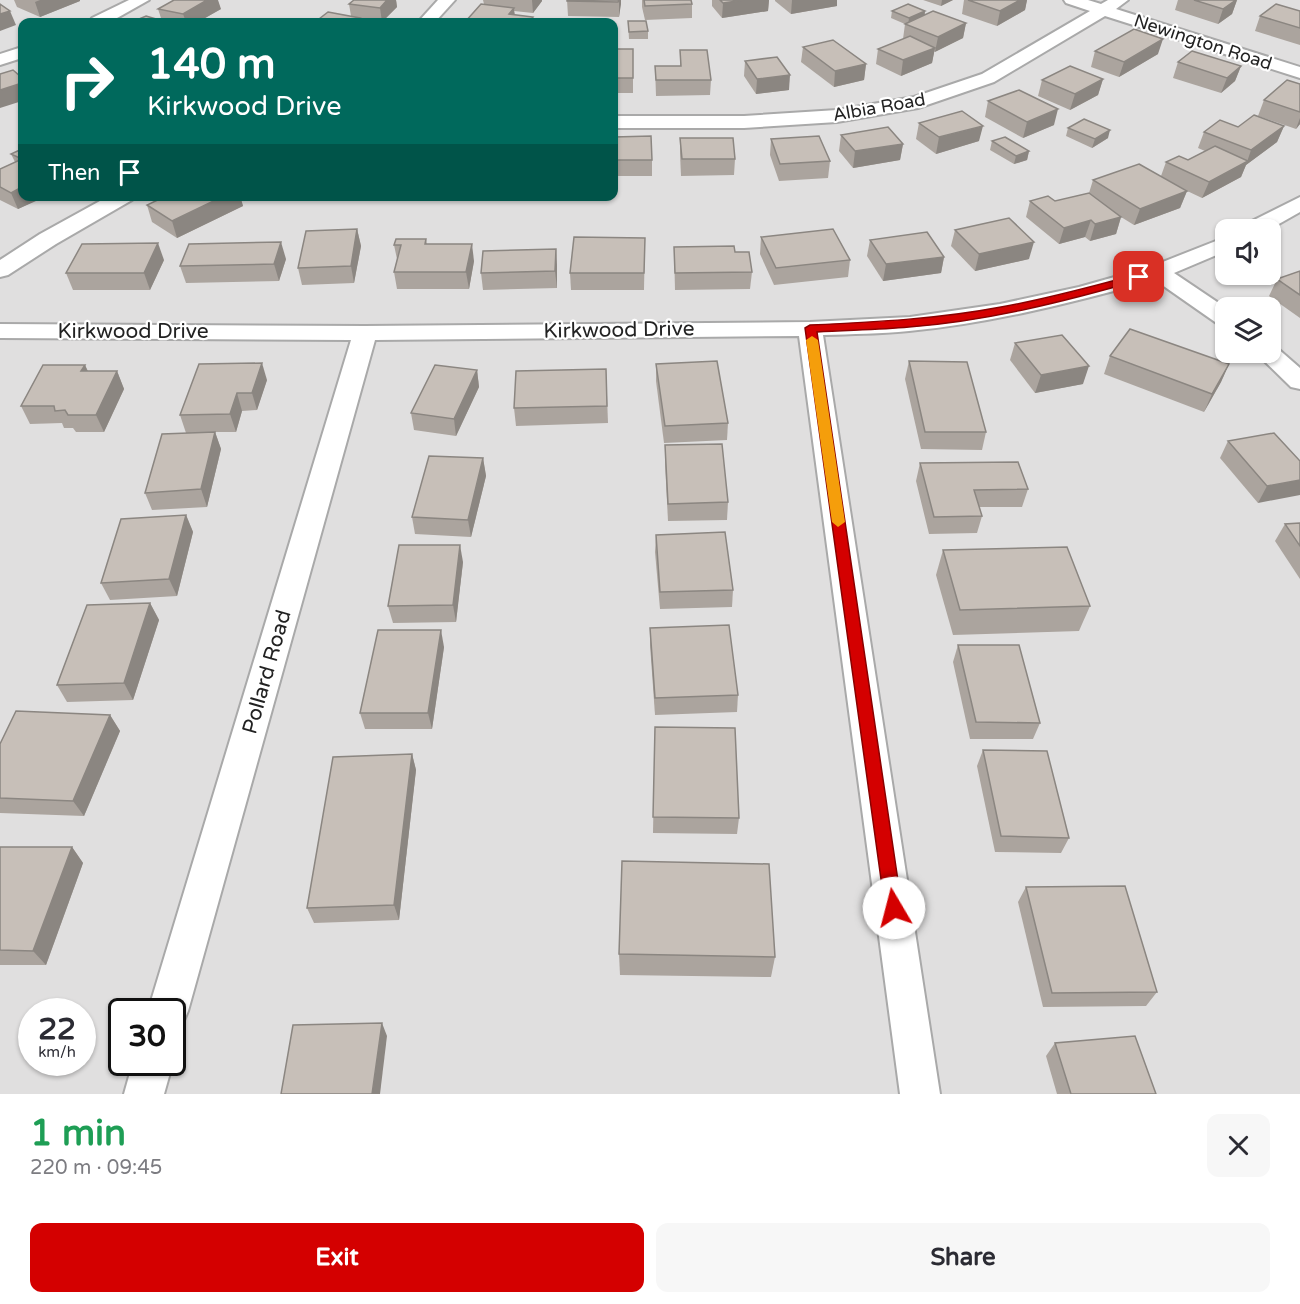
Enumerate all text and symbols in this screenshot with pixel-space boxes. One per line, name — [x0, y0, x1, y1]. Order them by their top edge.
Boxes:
street label: Newington Road — [1131, 9, 1275, 75]
text: 140 m — [147, 39, 276, 90]
icon: right — [48, 42, 126, 120]
street label: Albia Road — [831, 88, 927, 126]
text: Kirkwood Drive — [147, 90, 341, 123]
icon: arrive — [113, 156, 146, 189]
text: Then — [48, 160, 101, 186]
map controls — [1215, 219, 1281, 363]
button: sound — [1215, 219, 1281, 285]
pin — [1113, 251, 1164, 302]
icon: arrive — [1122, 260, 1155, 293]
button: layers — [1215, 297, 1281, 363]
street label: Kirkwood Drive — [543, 316, 695, 344]
street label: Kirkwood Drive — [57, 319, 209, 344]
street label: Pollard Road — [237, 607, 297, 737]
position arrow — [862, 876, 926, 940]
speed limit sign: 30 — [108, 998, 186, 1076]
text: 22 — [38, 1011, 76, 1048]
text: km/h — [38, 1043, 76, 1061]
text: 1 min — [30, 1112, 126, 1155]
button: close — [1207, 1114, 1270, 1177]
text: 220 m · 09:45 — [30, 1156, 162, 1180]
button: Exit — [30, 1223, 644, 1292]
button: Share — [656, 1223, 1270, 1292]

